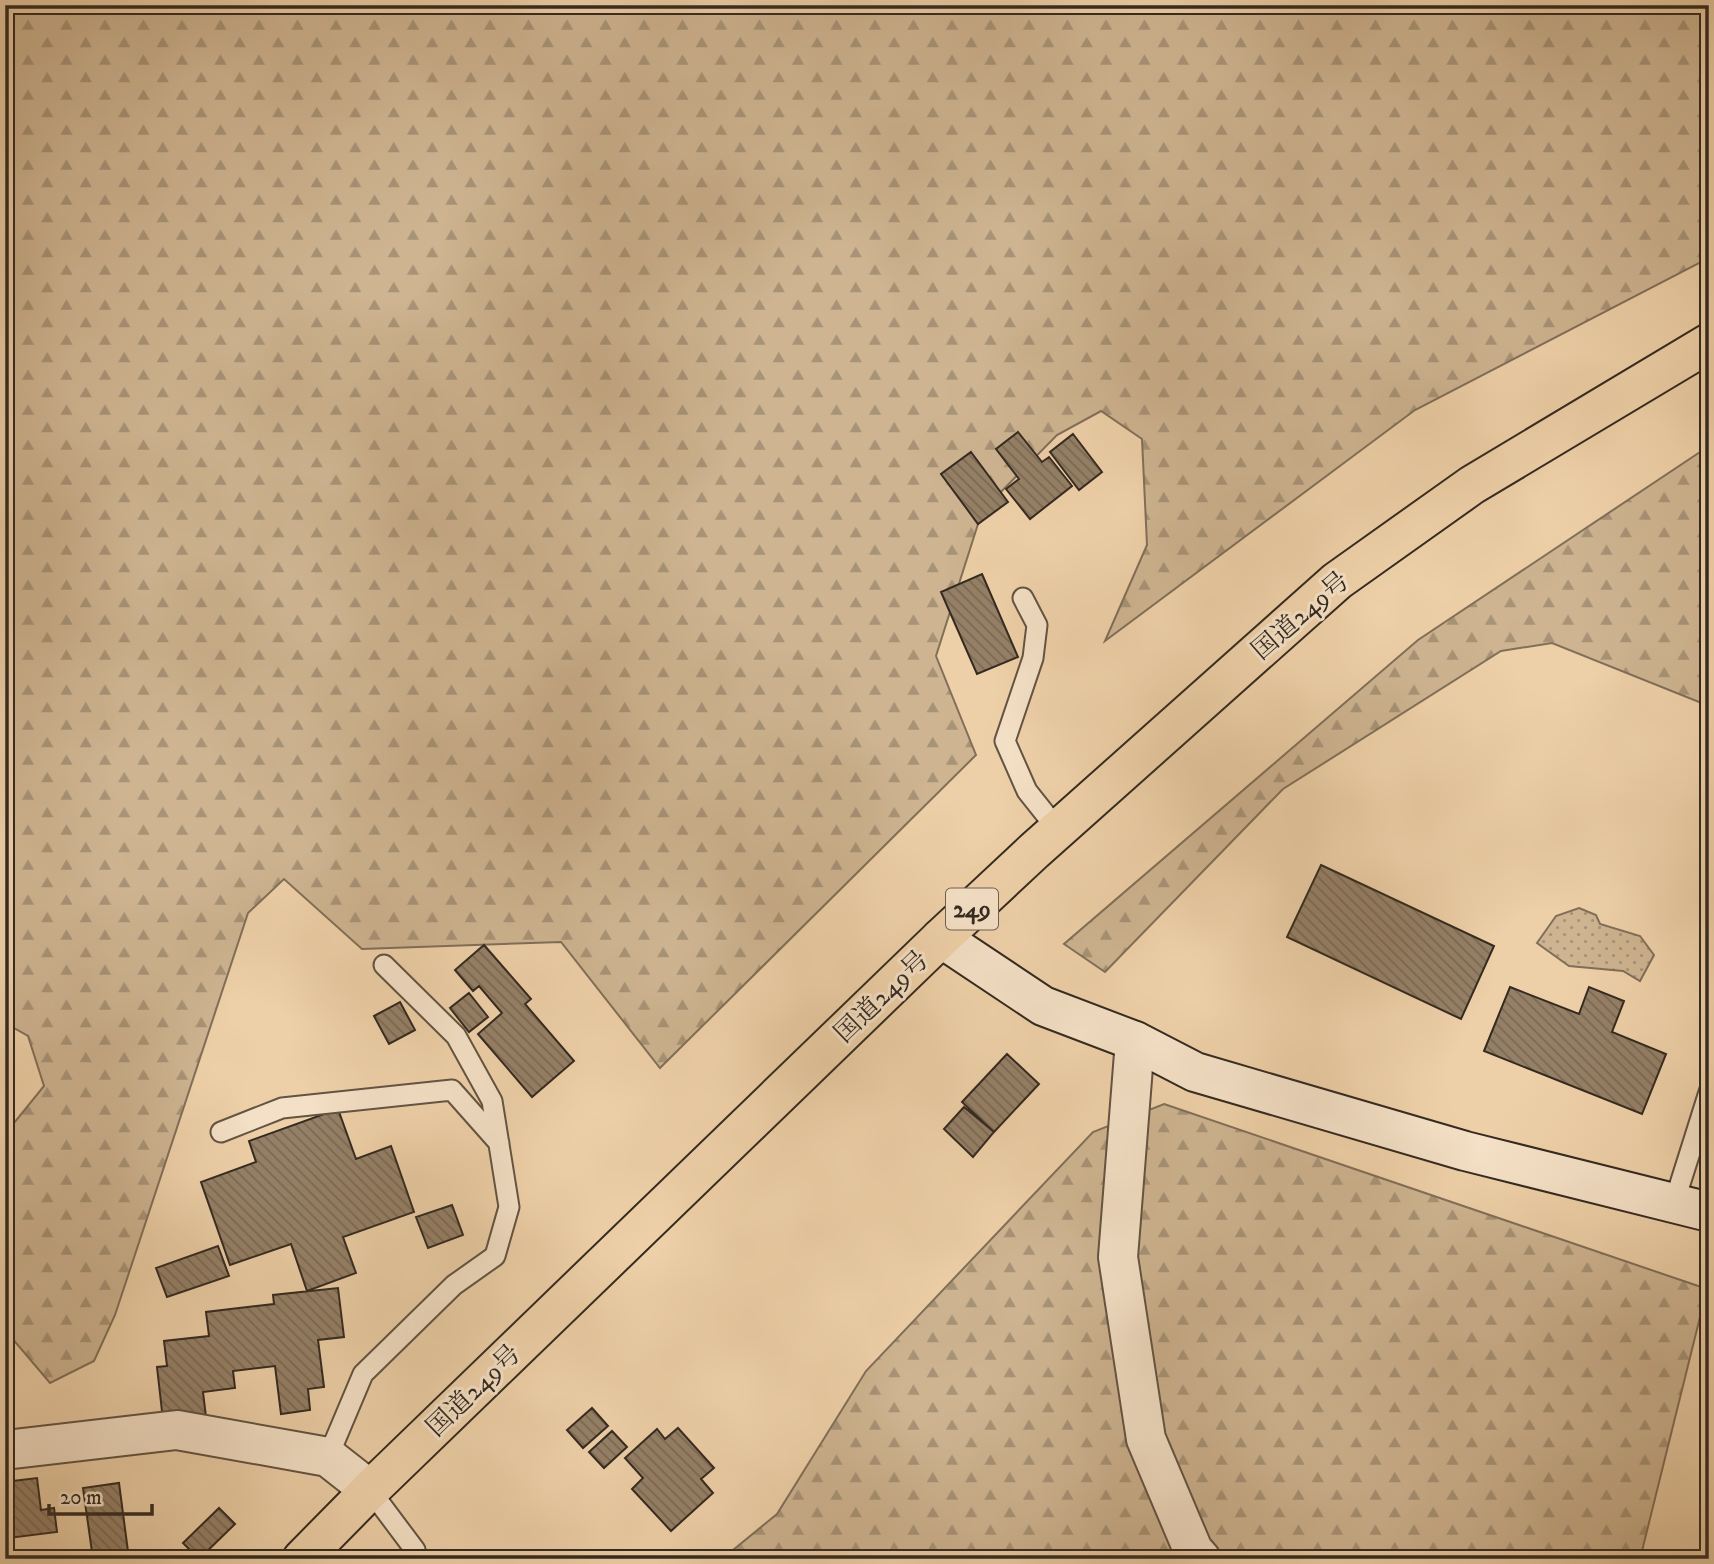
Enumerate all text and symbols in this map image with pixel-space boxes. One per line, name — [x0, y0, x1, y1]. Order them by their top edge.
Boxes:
street label: 国道249号 — [1245, 565, 1357, 668]
road number: 249 — [946, 888, 998, 930]
street label: 国道249号 — [828, 944, 936, 1050]
street label: 国道249号 — [420, 1338, 528, 1444]
scale bar — [49, 1473, 152, 1517]
text: 20 m — [60, 1485, 102, 1511]

